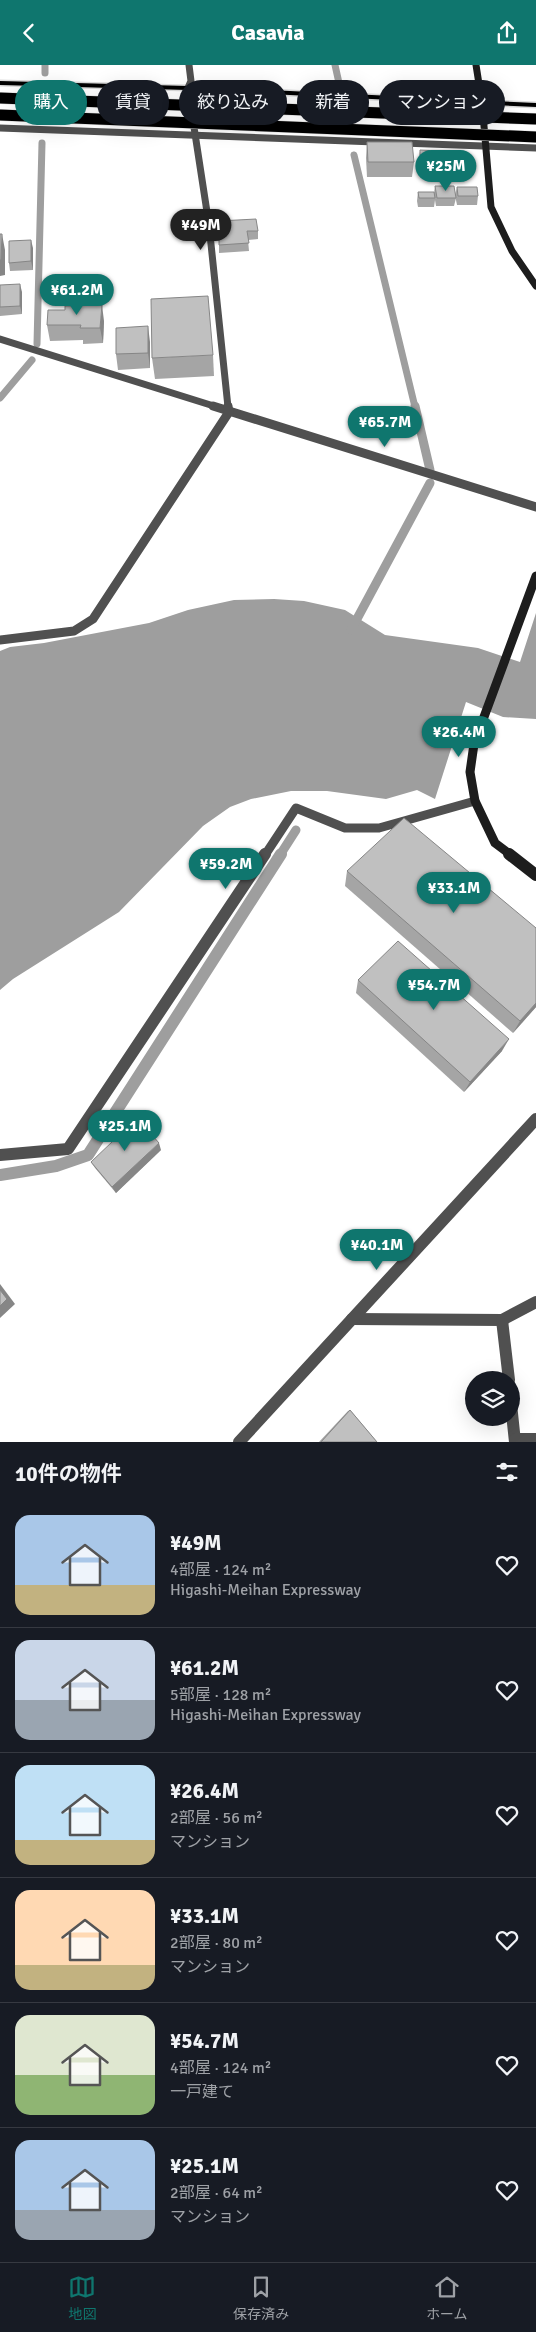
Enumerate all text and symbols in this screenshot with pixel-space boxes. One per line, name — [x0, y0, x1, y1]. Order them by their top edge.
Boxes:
icon: back — [15, 19, 43, 47]
text: Casavia — [231, 19, 305, 46]
icon: share — [493, 19, 521, 47]
chip: 購入 — [15, 80, 87, 125]
chip: 賃貸 — [97, 80, 169, 125]
chip: 絞り込み — [179, 80, 287, 125]
chip: 新着 — [297, 80, 369, 125]
chip: マンション — [379, 80, 505, 125]
pin: ¥25M — [416, 149, 476, 192]
text: ¥25M — [426, 156, 466, 176]
pin: ¥49M — [171, 209, 231, 251]
text: ¥49M — [181, 215, 221, 235]
pin: ¥61.2M — [36, 273, 118, 316]
text: ¥61.2M — [51, 280, 103, 300]
pin: ¥65.7M — [344, 405, 426, 448]
text: ¥65.7M — [359, 412, 411, 432]
pin: ¥26.4M — [418, 715, 500, 758]
text: ¥26.4M — [433, 722, 485, 742]
pin: ¥59.2M — [185, 847, 267, 890]
text: ¥59.2M — [200, 854, 252, 874]
pin: ¥33.1M — [413, 871, 495, 914]
text: ¥33.1M — [428, 878, 480, 898]
pin: ¥54.7M — [393, 969, 475, 1011]
text: ¥54.7M — [408, 975, 460, 995]
pin: ¥25.1M — [84, 1109, 166, 1152]
text: ¥25.1M — [99, 1116, 151, 1136]
pin: ¥40.1M — [336, 1229, 418, 1271]
text: ¥40.1M — [351, 1235, 403, 1255]
map controls — [465, 1371, 520, 1426]
button: layers — [465, 1371, 520, 1426]
icon: filters — [493, 1458, 521, 1486]
text: 10件の物件 — [15, 1461, 122, 1487]
text: ¥49M — [170, 1530, 222, 1556]
icon: home — [55, 1535, 115, 1595]
icon: heart — [493, 1551, 521, 1579]
text: 4部屋 · 124 m² — [170, 1560, 271, 1580]
text: Higashi-Meihan Expressway — [170, 1580, 361, 1600]
text: ¥61.2M — [170, 1655, 239, 1681]
icon: home — [55, 1660, 115, 1720]
icon: heart — [493, 1676, 521, 1704]
text: 5部屋 · 128 m² — [170, 1685, 271, 1705]
text: Higashi-Meihan Expressway — [170, 1705, 361, 1725]
text: ¥26.4M — [170, 1778, 239, 1804]
icon: home — [55, 1785, 115, 1845]
icon: heart — [493, 1801, 521, 1829]
text: 2部屋 · 56 m² — [170, 1808, 263, 1828]
text: マンション — [170, 1832, 250, 1852]
text: ¥33.1M — [170, 1903, 239, 1929]
icon: home — [55, 1910, 115, 1970]
icon: heart — [493, 1926, 521, 1954]
text: 2部屋 · 80 m² — [170, 1933, 263, 1953]
text: マンション — [170, 1957, 250, 1977]
text: ¥54.7M — [170, 2028, 239, 2054]
icon: home — [55, 2035, 115, 2095]
icon: heart — [493, 2051, 521, 2079]
text: 4部屋 · 124 m² — [170, 2058, 271, 2078]
text: 一戸建て — [170, 2082, 234, 2102]
text: ¥25.1M — [170, 2153, 239, 2179]
icon: home — [55, 2160, 115, 2220]
icon: heart — [493, 2176, 521, 2204]
text: 2部屋 · 64 m² — [170, 2183, 263, 2203]
text: マンション — [170, 2207, 250, 2227]
tab: 地図 — [68, 2273, 96, 2323]
tab: 保存済み — [233, 2273, 289, 2323]
tab: ホーム — [426, 2273, 468, 2323]

